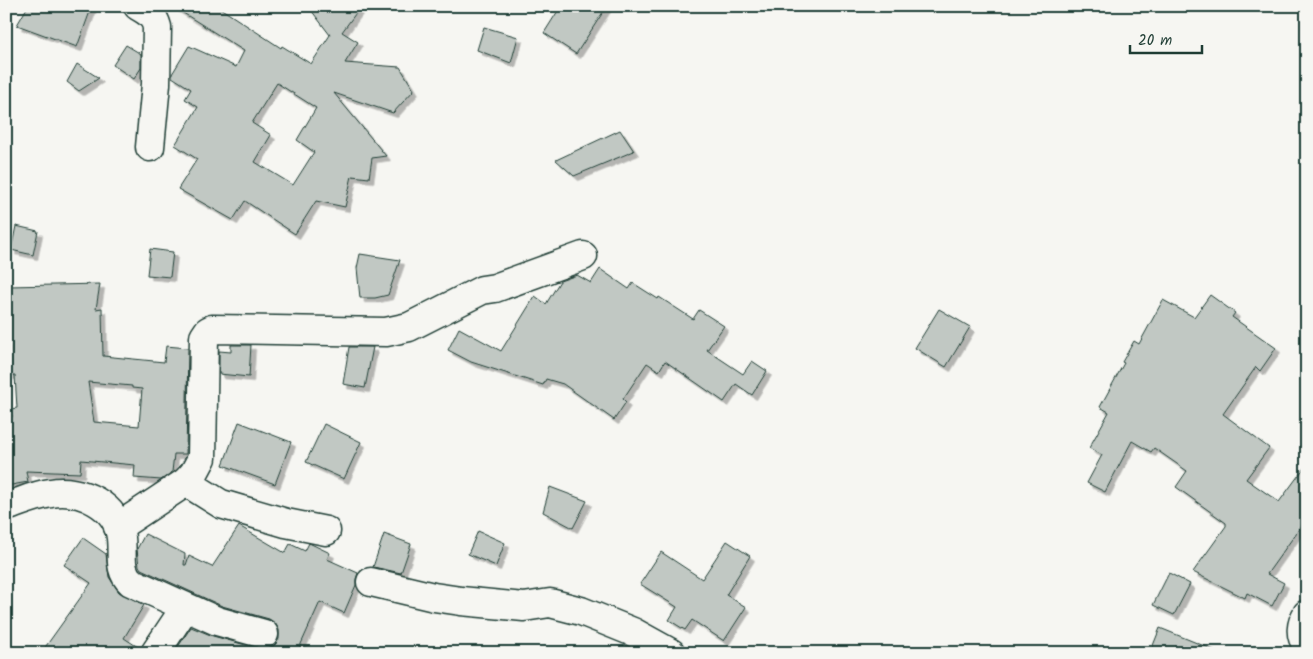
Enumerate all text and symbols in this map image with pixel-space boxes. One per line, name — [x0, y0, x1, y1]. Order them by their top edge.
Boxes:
scale bar — [1130, 22, 1203, 54]
text: 20 m — [1138, 29, 1172, 53]

